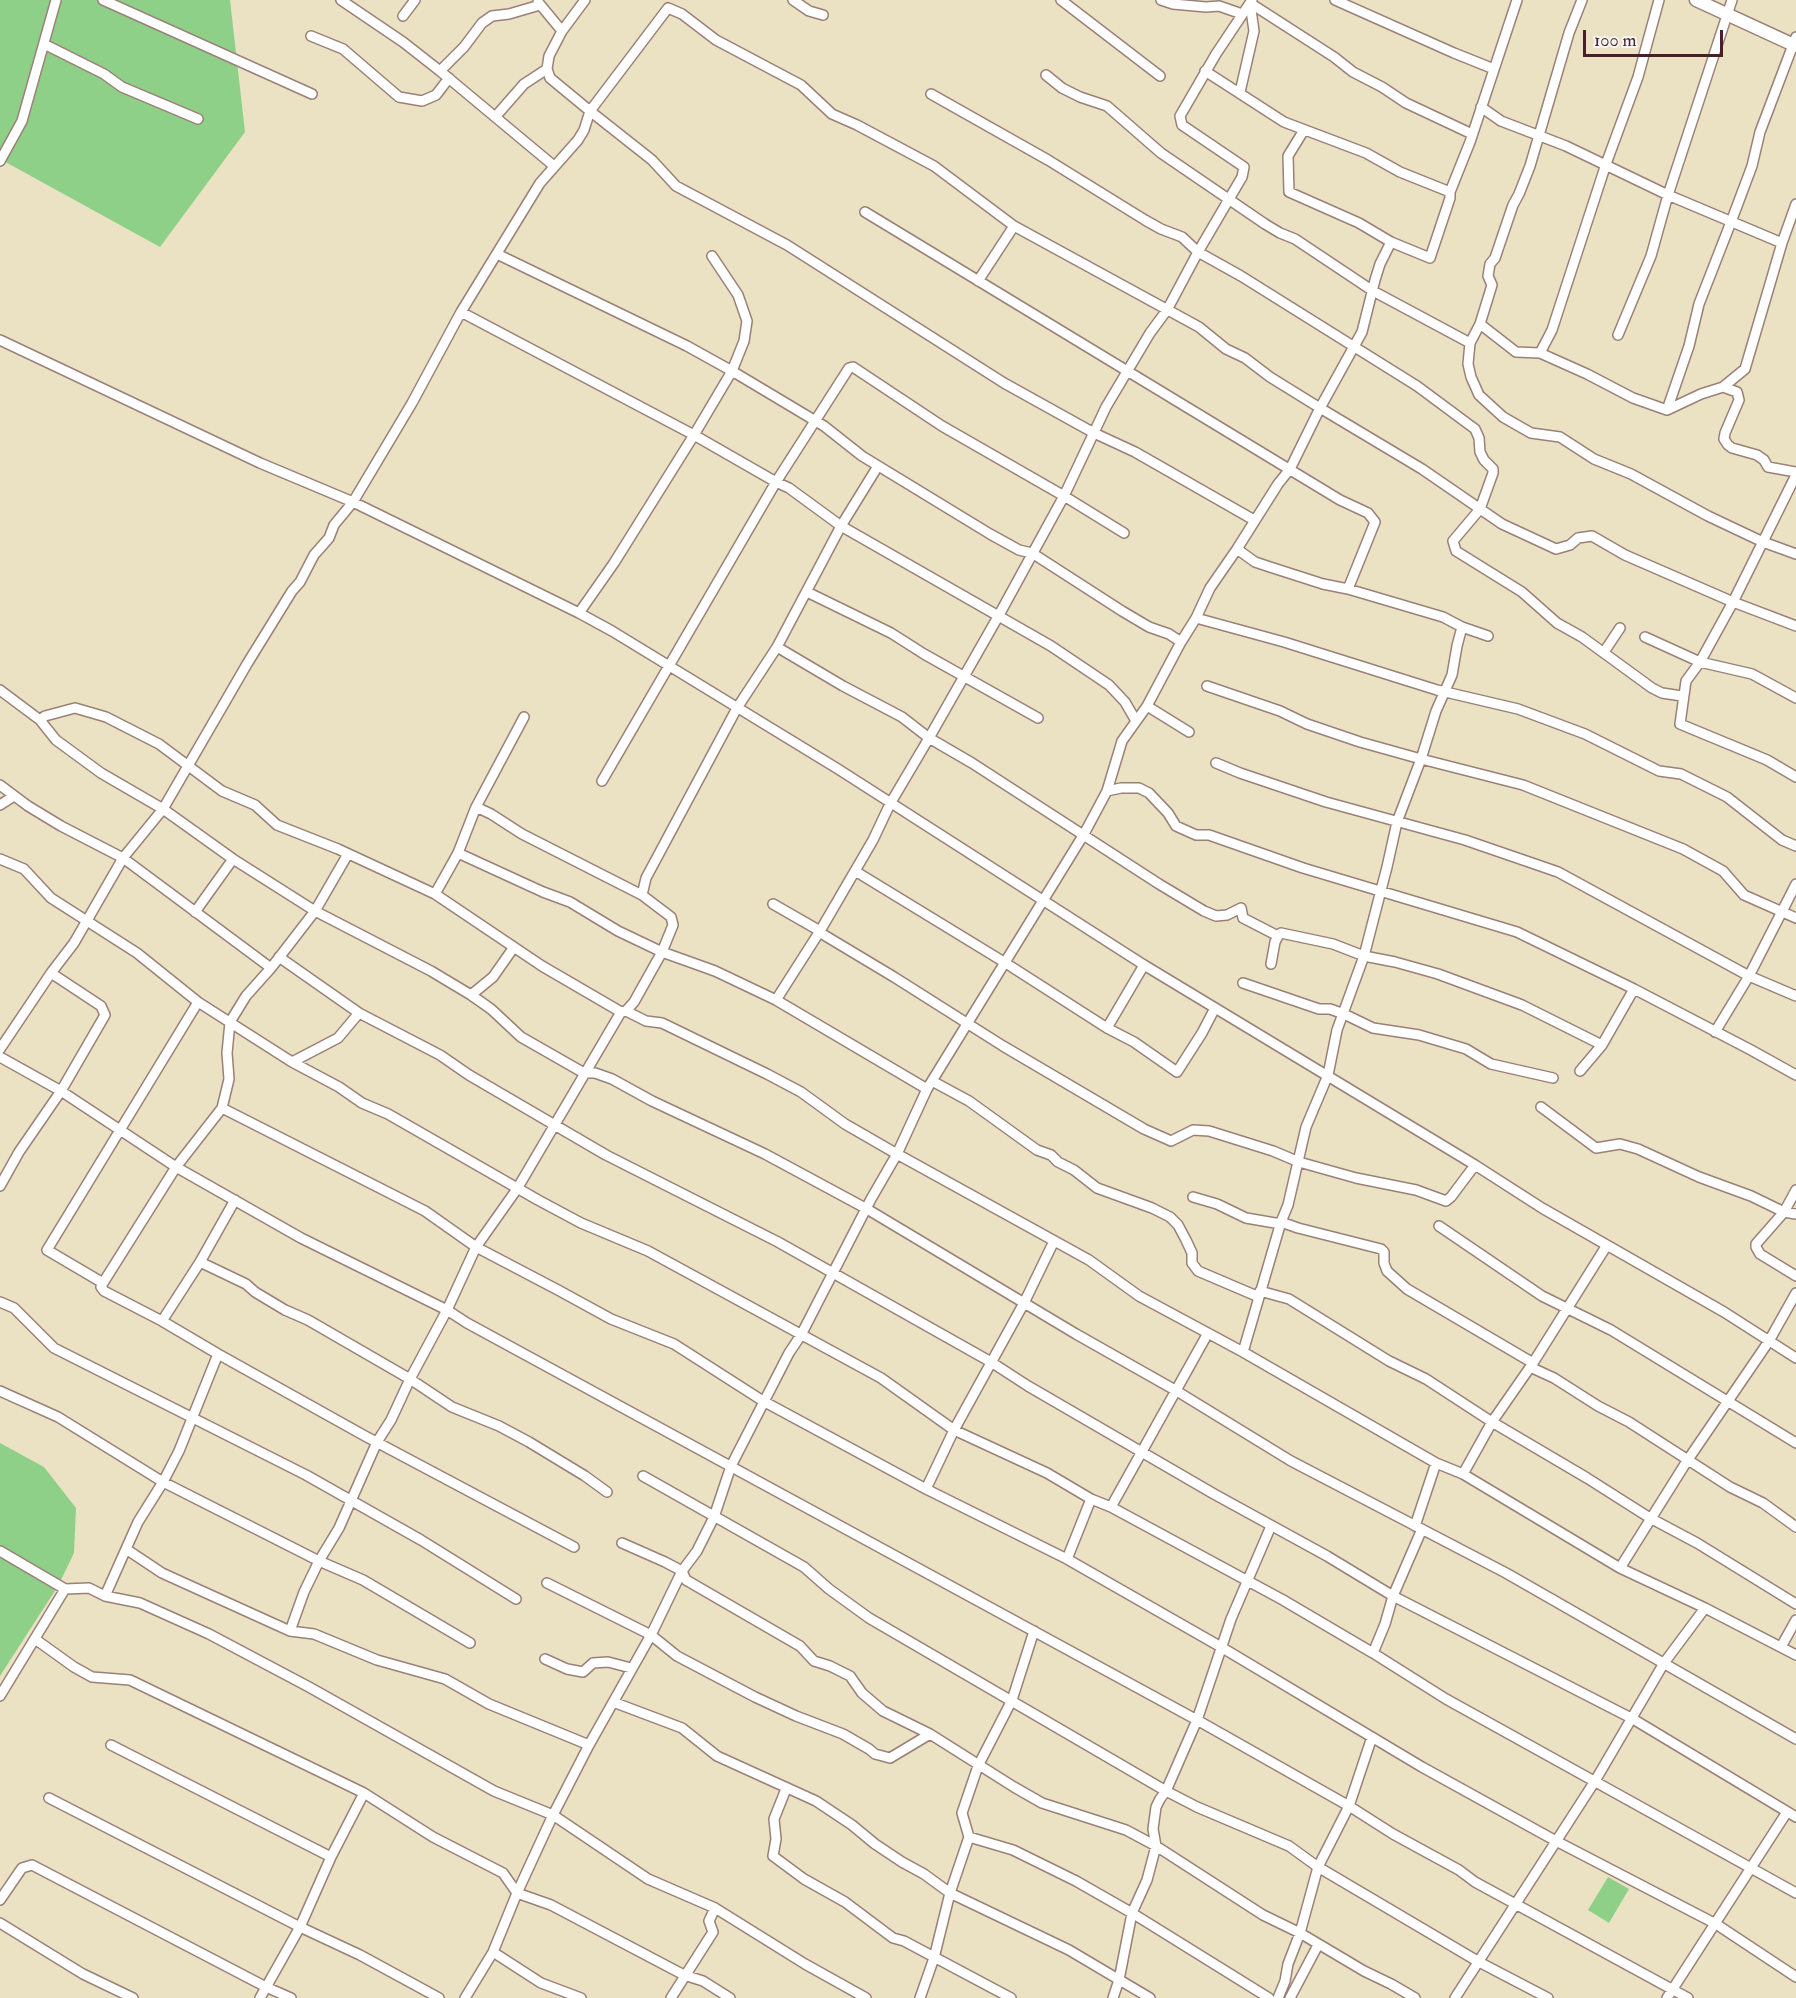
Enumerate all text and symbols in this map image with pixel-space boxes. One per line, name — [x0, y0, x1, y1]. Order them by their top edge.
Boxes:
scale bar — [1586, 18, 1726, 56]
text: 100 m — [1594, 29, 1637, 52]

